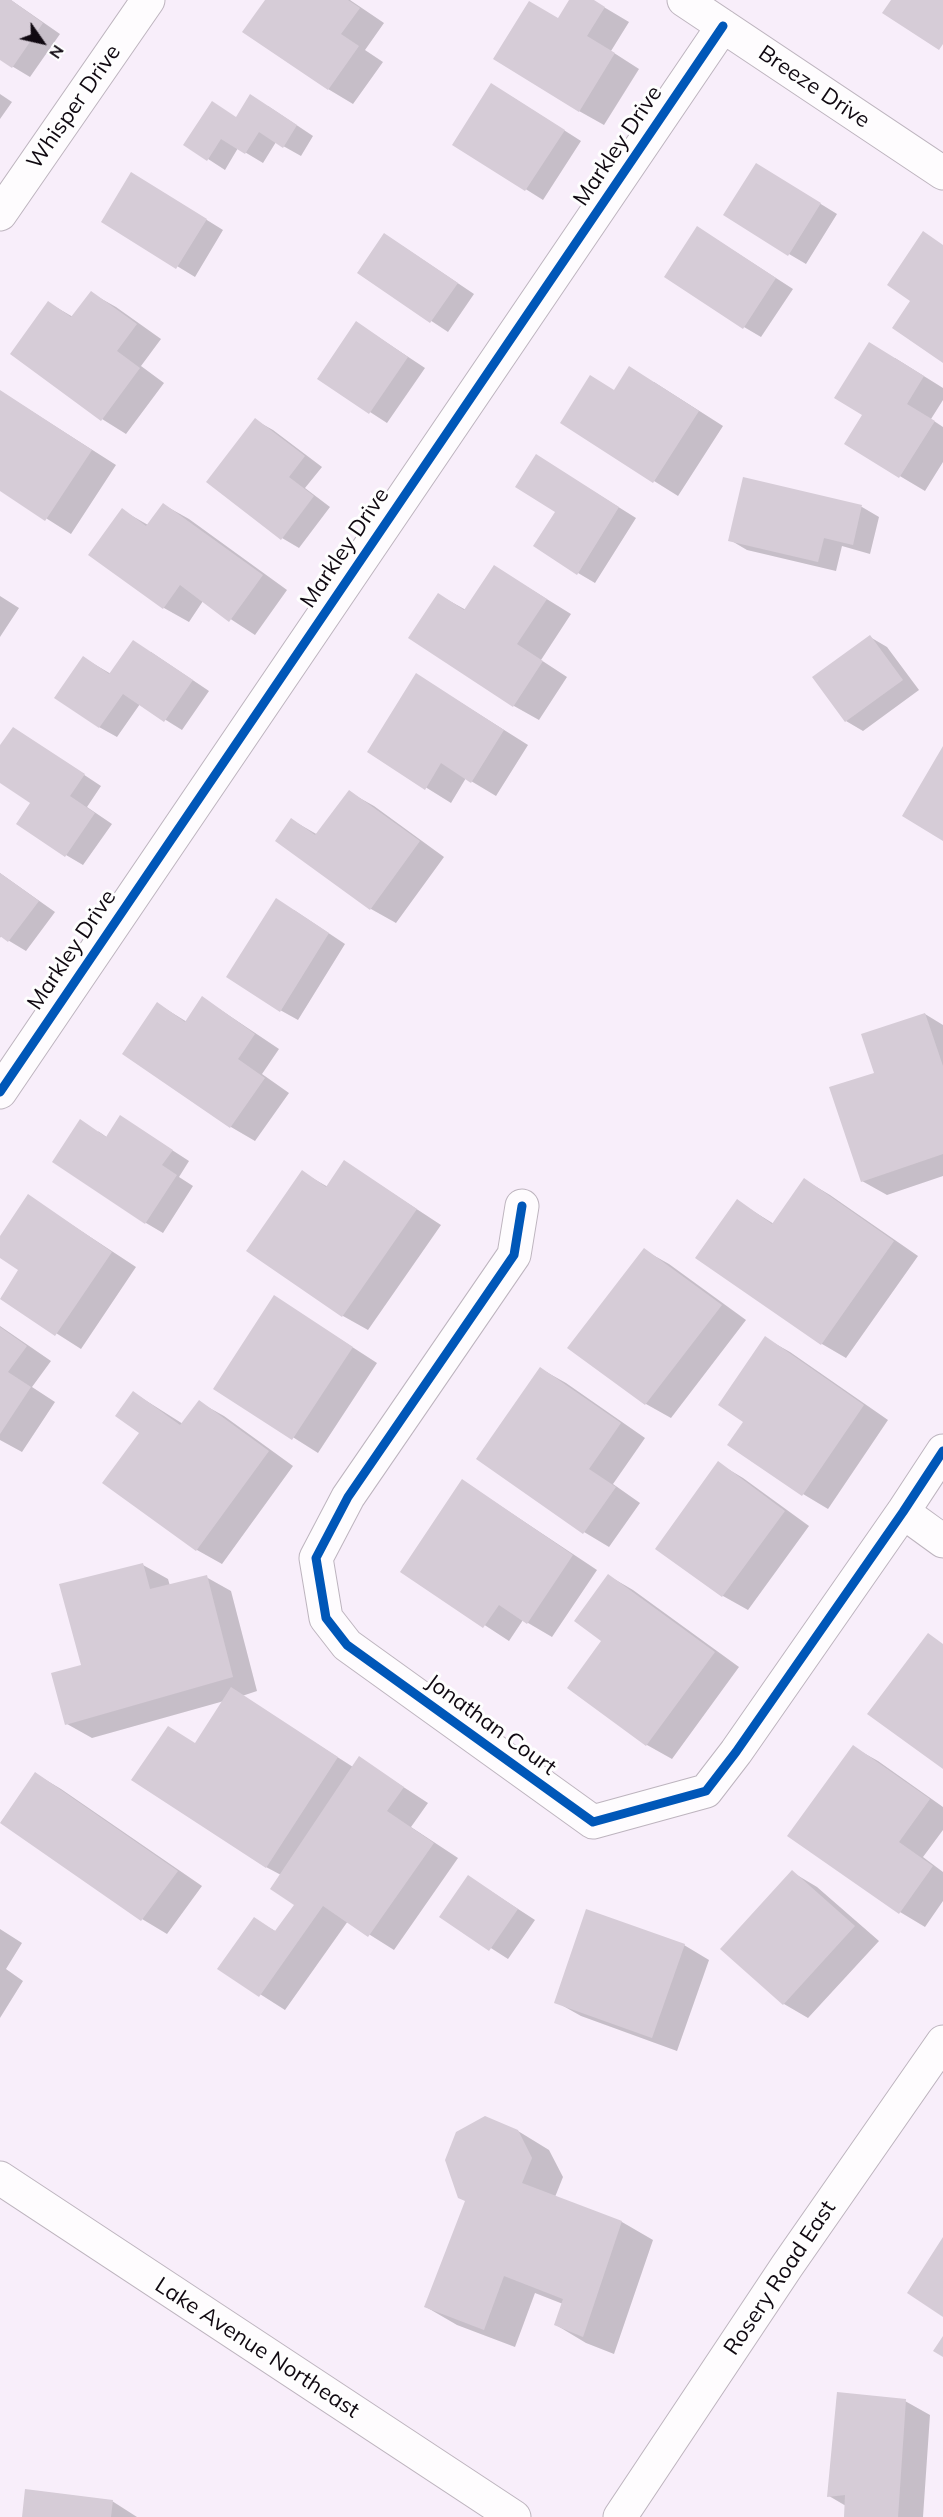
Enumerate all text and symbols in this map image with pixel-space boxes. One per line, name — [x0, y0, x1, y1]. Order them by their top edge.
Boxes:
north arrow — [12, 12, 72, 72]
street label: Whisper Drive — [21, 40, 127, 174]
street label: Breeze Drive — [753, 40, 875, 134]
text: N — [45, 41, 69, 63]
street label: Markley Drive — [568, 81, 668, 211]
street label: Markley Drive — [295, 483, 395, 613]
street label: Markley Drive — [22, 885, 122, 1015]
street label: Jonathan Court — [421, 1669, 561, 1781]
street label: Rosery Road East — [719, 2196, 841, 2360]
street label: Lake Avenue Northeast — [150, 2272, 364, 2424]

